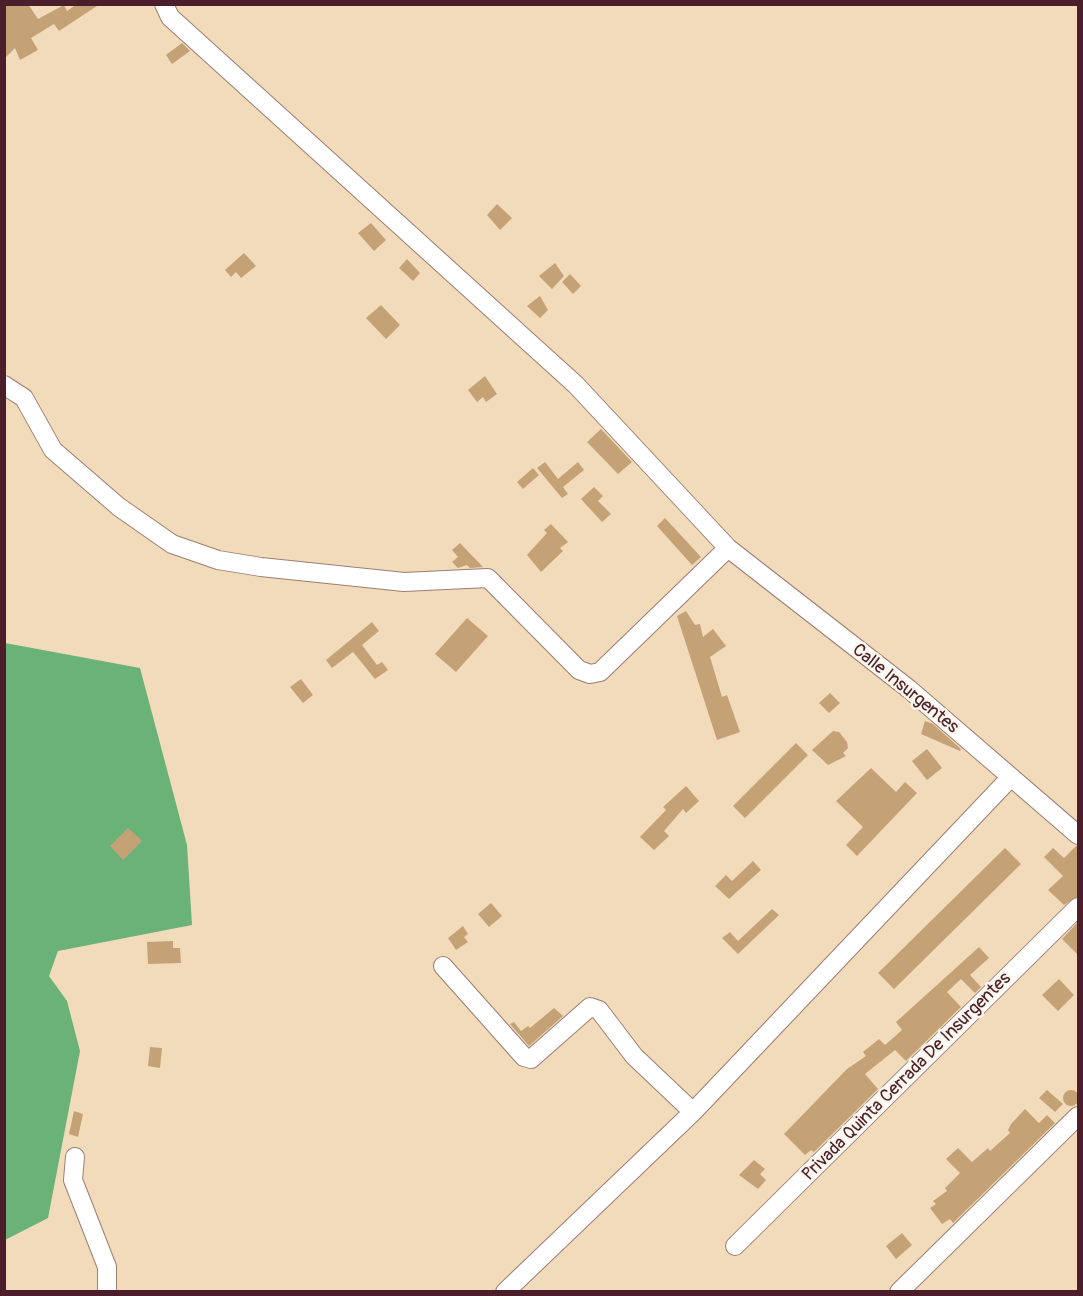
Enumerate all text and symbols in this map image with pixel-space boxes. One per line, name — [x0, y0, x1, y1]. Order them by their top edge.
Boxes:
street label: Calle Insurgentes — [847, 639, 963, 739]
street label: Privada Quinta Cerrada De Insurgentes — [798, 968, 1016, 1186]

